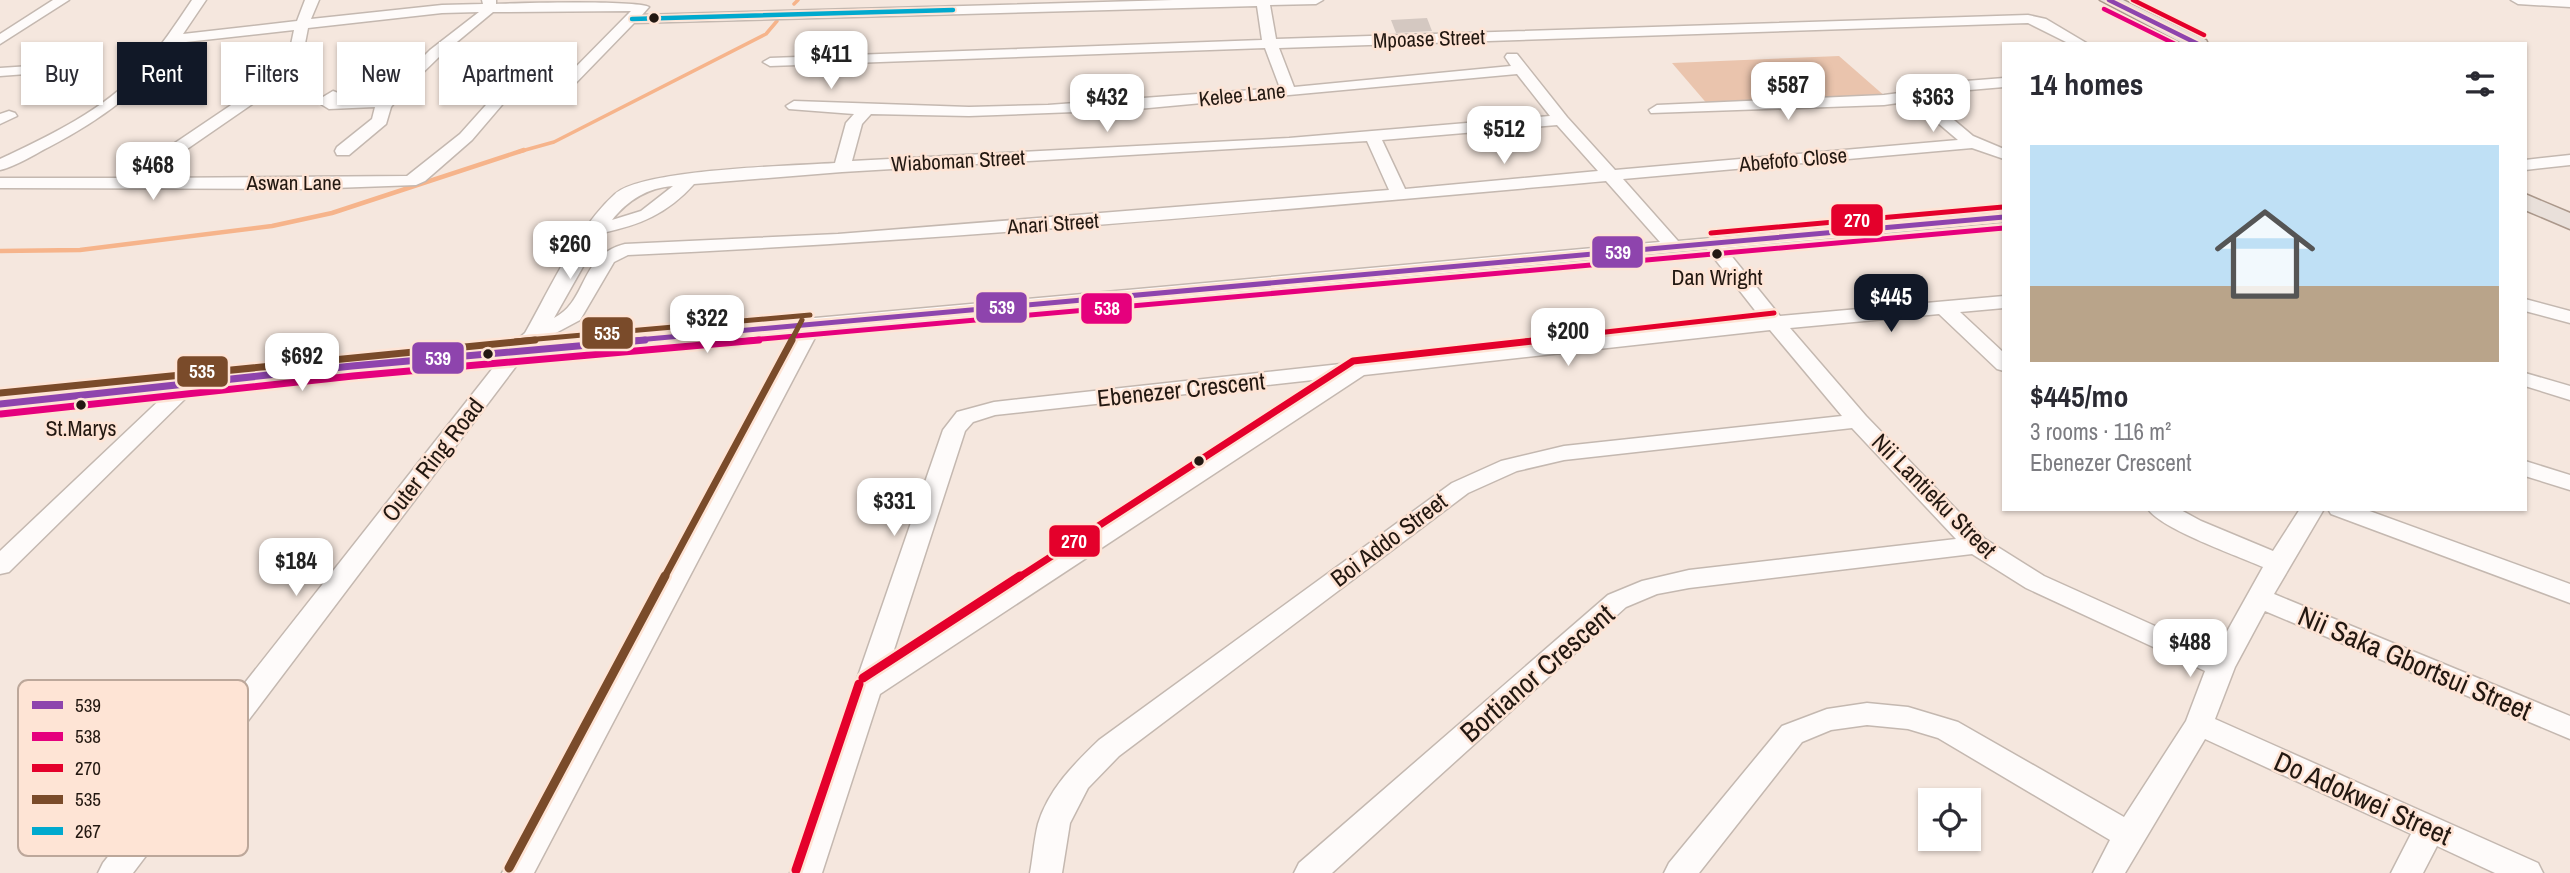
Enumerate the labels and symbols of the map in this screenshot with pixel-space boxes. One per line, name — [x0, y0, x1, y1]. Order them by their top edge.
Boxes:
unlabelled marker — [647, 11, 661, 25]
street label: Mpoase Street — [1373, 22, 1486, 55]
pin: $411 — [790, 32, 872, 91]
pin: $587 — [1747, 62, 1829, 122]
pin: $432 — [1066, 74, 1148, 134]
pin: $363 — [1892, 74, 1974, 134]
street label: Kelee Lane — [1197, 76, 1287, 113]
pin: $512 — [1463, 106, 1545, 166]
street label: Abefofo Close — [1737, 140, 1848, 179]
pin: $468 — [112, 142, 194, 202]
street label: Wiaboman Street — [890, 143, 1026, 178]
street label: Aswan Lane — [246, 168, 341, 197]
line badge: 270 — [1830, 203, 1884, 237]
street label: Anari Street — [1005, 206, 1100, 241]
text: 270 — [1844, 207, 1870, 233]
pin: $260 — [529, 222, 611, 281]
line badge: 539 — [1591, 235, 1644, 269]
text: 539 — [1605, 239, 1631, 265]
marker: Dan Wright — [1710, 247, 1724, 261]
place label: Dan Wright — [1672, 262, 1762, 292]
pin: $445 — [1850, 274, 1932, 334]
line badge: 539 — [975, 291, 1028, 324]
line badge: 538 — [1080, 292, 1133, 325]
text: 539 — [989, 294, 1015, 320]
text: 538 — [1094, 295, 1120, 321]
pin: $322 — [666, 296, 748, 355]
pin: $200 — [1527, 308, 1609, 368]
line badge: 535 — [581, 316, 634, 350]
text: 535 — [594, 320, 620, 346]
pin: $692 — [261, 334, 343, 393]
line badge: 539 — [411, 341, 465, 375]
text: 539 — [425, 345, 451, 371]
unlabelled marker — [481, 347, 495, 361]
line badge: 535 — [176, 355, 229, 388]
text: 535 — [189, 358, 215, 384]
street label: Ebenezer Crescent — [1095, 364, 1267, 414]
street label: Outer Ring Road — [374, 391, 491, 528]
marker: St.Marys — [74, 398, 88, 412]
place label: St.Marys — [45, 413, 117, 443]
street label: Nii Lantieku Street — [1865, 426, 2004, 565]
unlabelled marker — [1192, 454, 1206, 468]
pin: $331 — [853, 478, 935, 538]
street label: Boi Addo Street — [1324, 485, 1454, 593]
line badge: 270 — [1048, 524, 1101, 558]
text: 270 — [1061, 528, 1087, 554]
pin: $184 — [255, 538, 337, 598]
street label: Bortianor Crescent — [1452, 595, 1622, 751]
street label: Nii Saka Gbortsui Street — [2292, 597, 2538, 729]
pin: $488 — [2149, 620, 2231, 679]
legend — [18, 680, 248, 856]
text: 539 — [75, 692, 101, 718]
text: 538 — [75, 723, 101, 749]
street label: Do Adokwei Street — [2268, 742, 2458, 854]
text: 270 — [75, 755, 101, 781]
text: 535 — [75, 786, 101, 812]
text: 267 — [75, 818, 101, 844]

